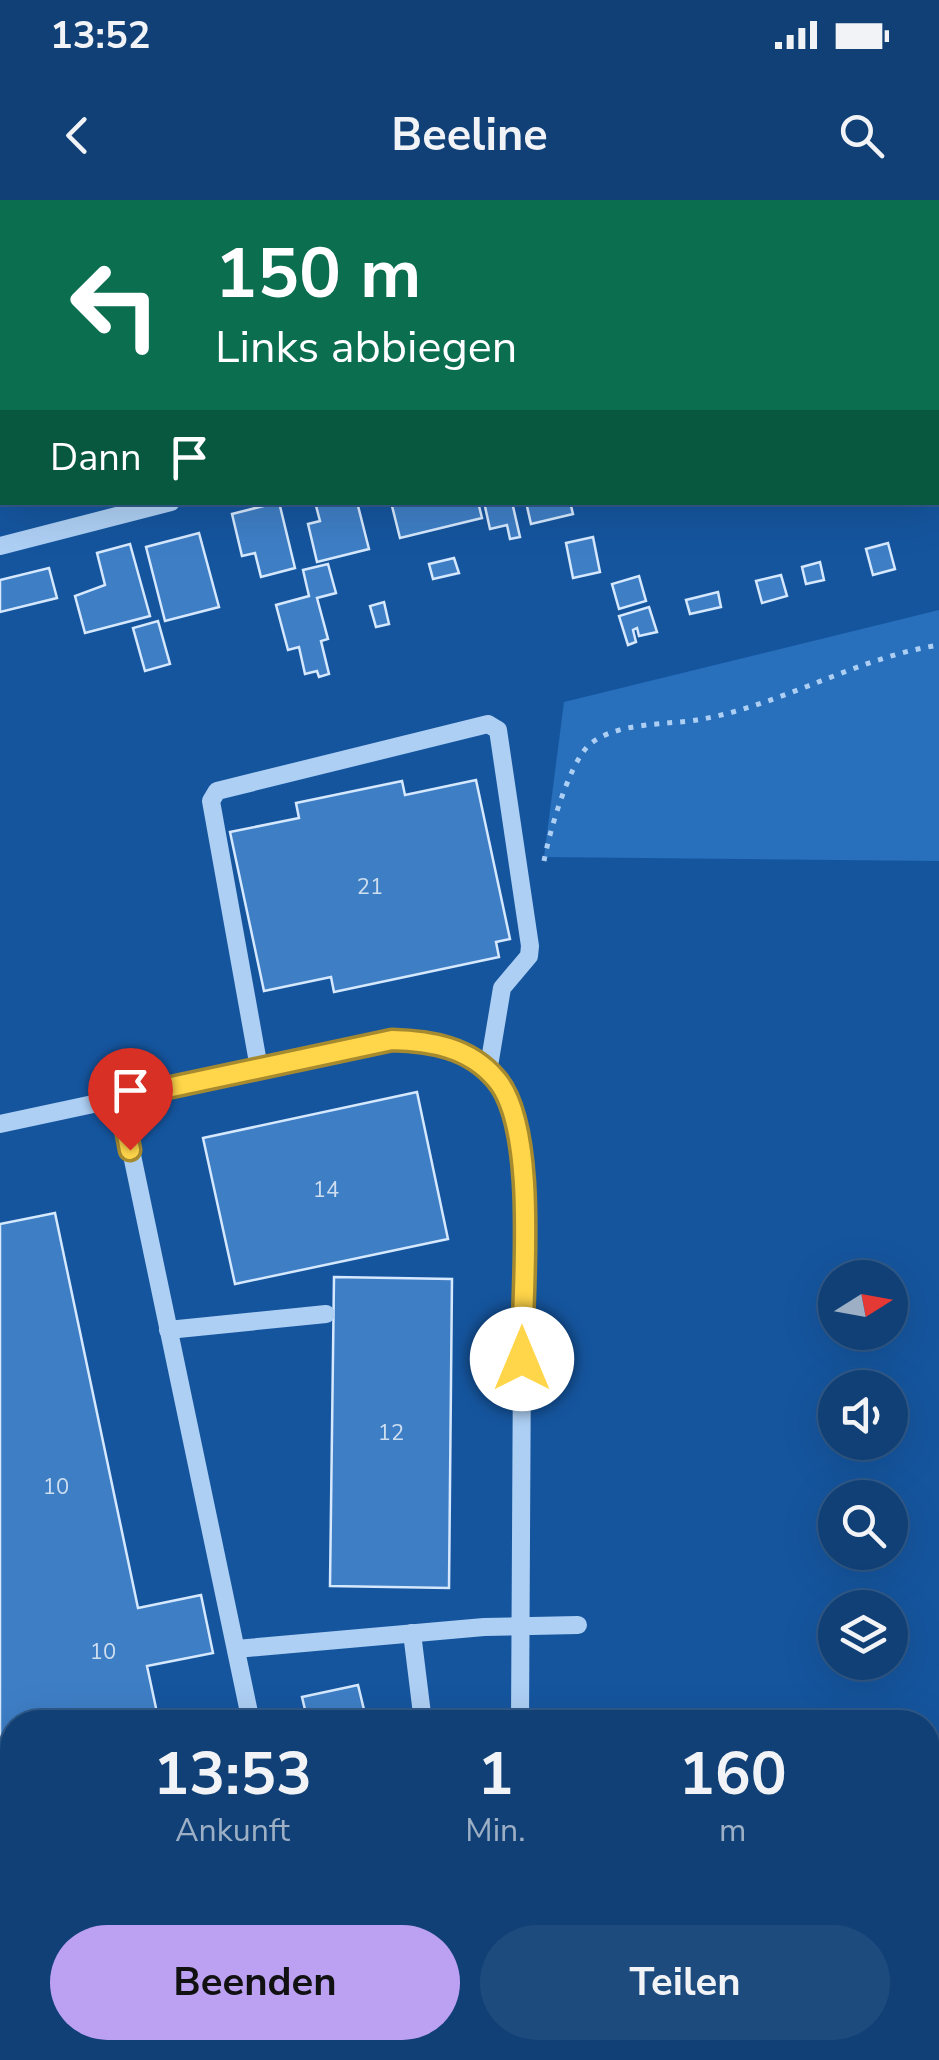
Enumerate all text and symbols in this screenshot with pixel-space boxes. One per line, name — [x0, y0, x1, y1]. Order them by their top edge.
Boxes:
text: 13:52 — [50, 10, 151, 61]
text: Beeline — [391, 105, 548, 166]
icon: back — [50, 108, 105, 163]
icon: search — [834, 108, 889, 163]
text: 150 m — [215, 226, 421, 322]
icon: left — [50, 240, 180, 370]
text: Links abbiegen — [215, 317, 517, 378]
icon: arrive — [162, 430, 217, 485]
text: Dann — [50, 432, 142, 483]
house number: 21 — [357, 872, 383, 902]
pin — [88, 1048, 173, 1151]
icon: arrive — [103, 1063, 158, 1118]
house number: 14 — [313, 1175, 339, 1205]
north arrow — [818, 1260, 908, 1350]
map controls — [818, 1260, 908, 1680]
position arrow — [470, 1307, 574, 1411]
button: sound — [818, 1370, 908, 1460]
house number: 12 — [378, 1418, 404, 1448]
house number: 10 — [43, 1472, 69, 1502]
button: search — [818, 1480, 908, 1570]
button: layers — [818, 1590, 908, 1680]
house number: 10 — [90, 1637, 116, 1667]
text: 13:53 — [153, 1733, 312, 1815]
text: 1 — [477, 1733, 513, 1815]
text: 160 — [679, 1733, 787, 1815]
text: Ankunft — [175, 1809, 290, 1852]
text: Min. — [465, 1809, 526, 1852]
text: m — [719, 1809, 746, 1852]
button: Beenden — [50, 1925, 460, 2040]
button: Teilen — [480, 1925, 890, 2040]

